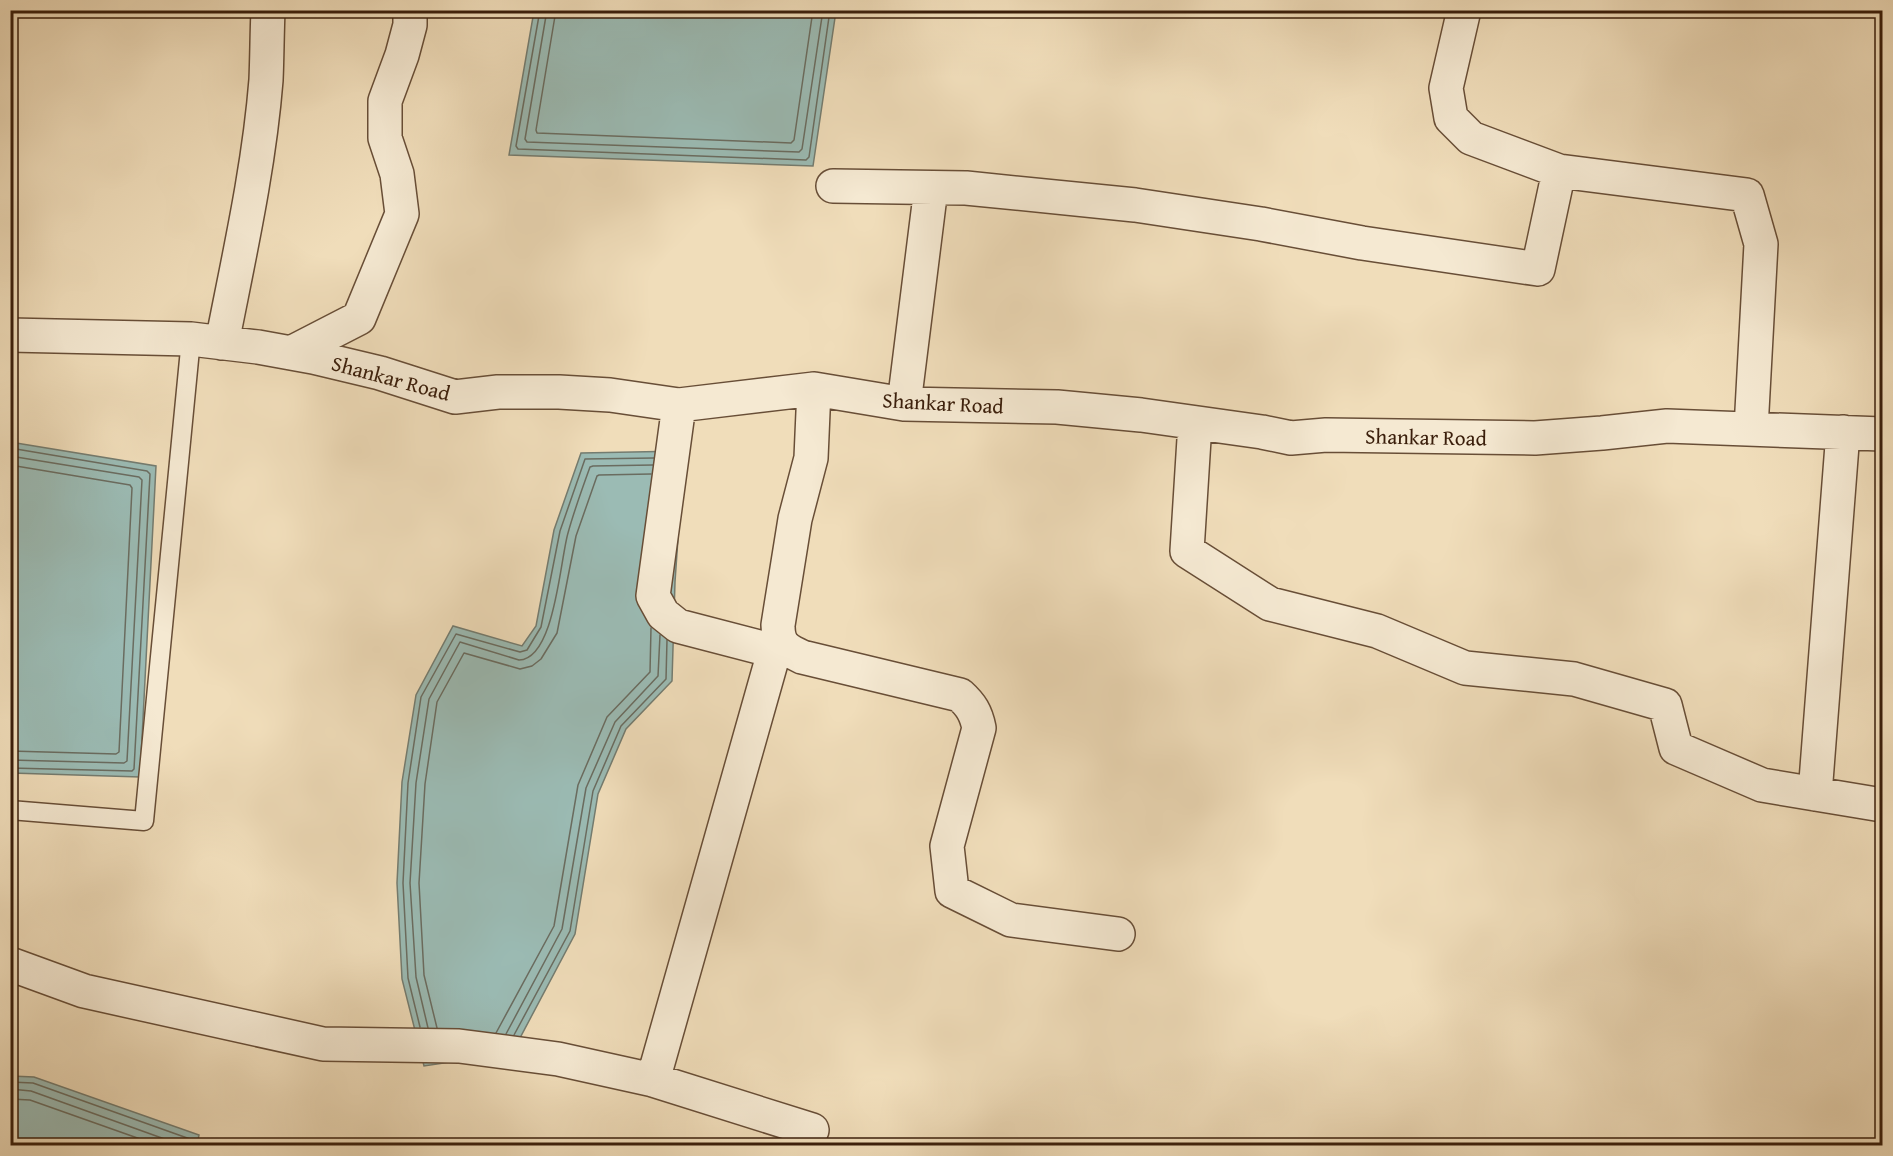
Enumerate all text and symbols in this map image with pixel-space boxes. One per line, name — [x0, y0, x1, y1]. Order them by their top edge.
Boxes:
street label: Shankar Road — [328, 347, 454, 409]
street label: Shankar Road — [881, 384, 1005, 422]
street label: Shankar Road — [1365, 420, 1488, 454]

